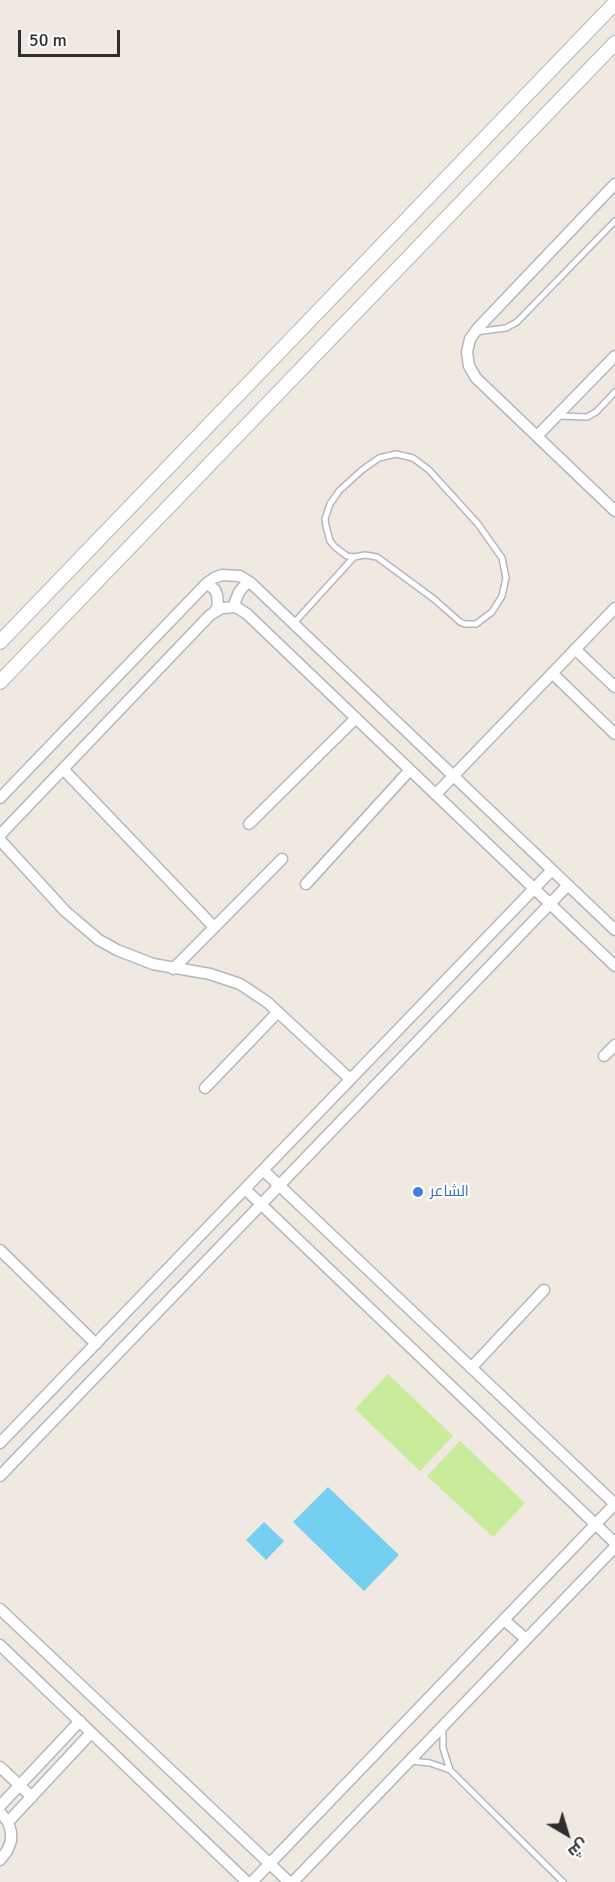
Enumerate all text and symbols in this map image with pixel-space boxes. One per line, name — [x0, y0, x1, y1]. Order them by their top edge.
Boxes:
scale bar — [21, 18, 123, 56]
text: 50 m — [29, 29, 67, 51]
place label: الشاعر — [430, 1183, 469, 1201]
marker: الشاعر — [411, 1185, 425, 1199]
north arrow — [537, 1804, 597, 1864]
text: ش — [564, 1834, 592, 1862]

